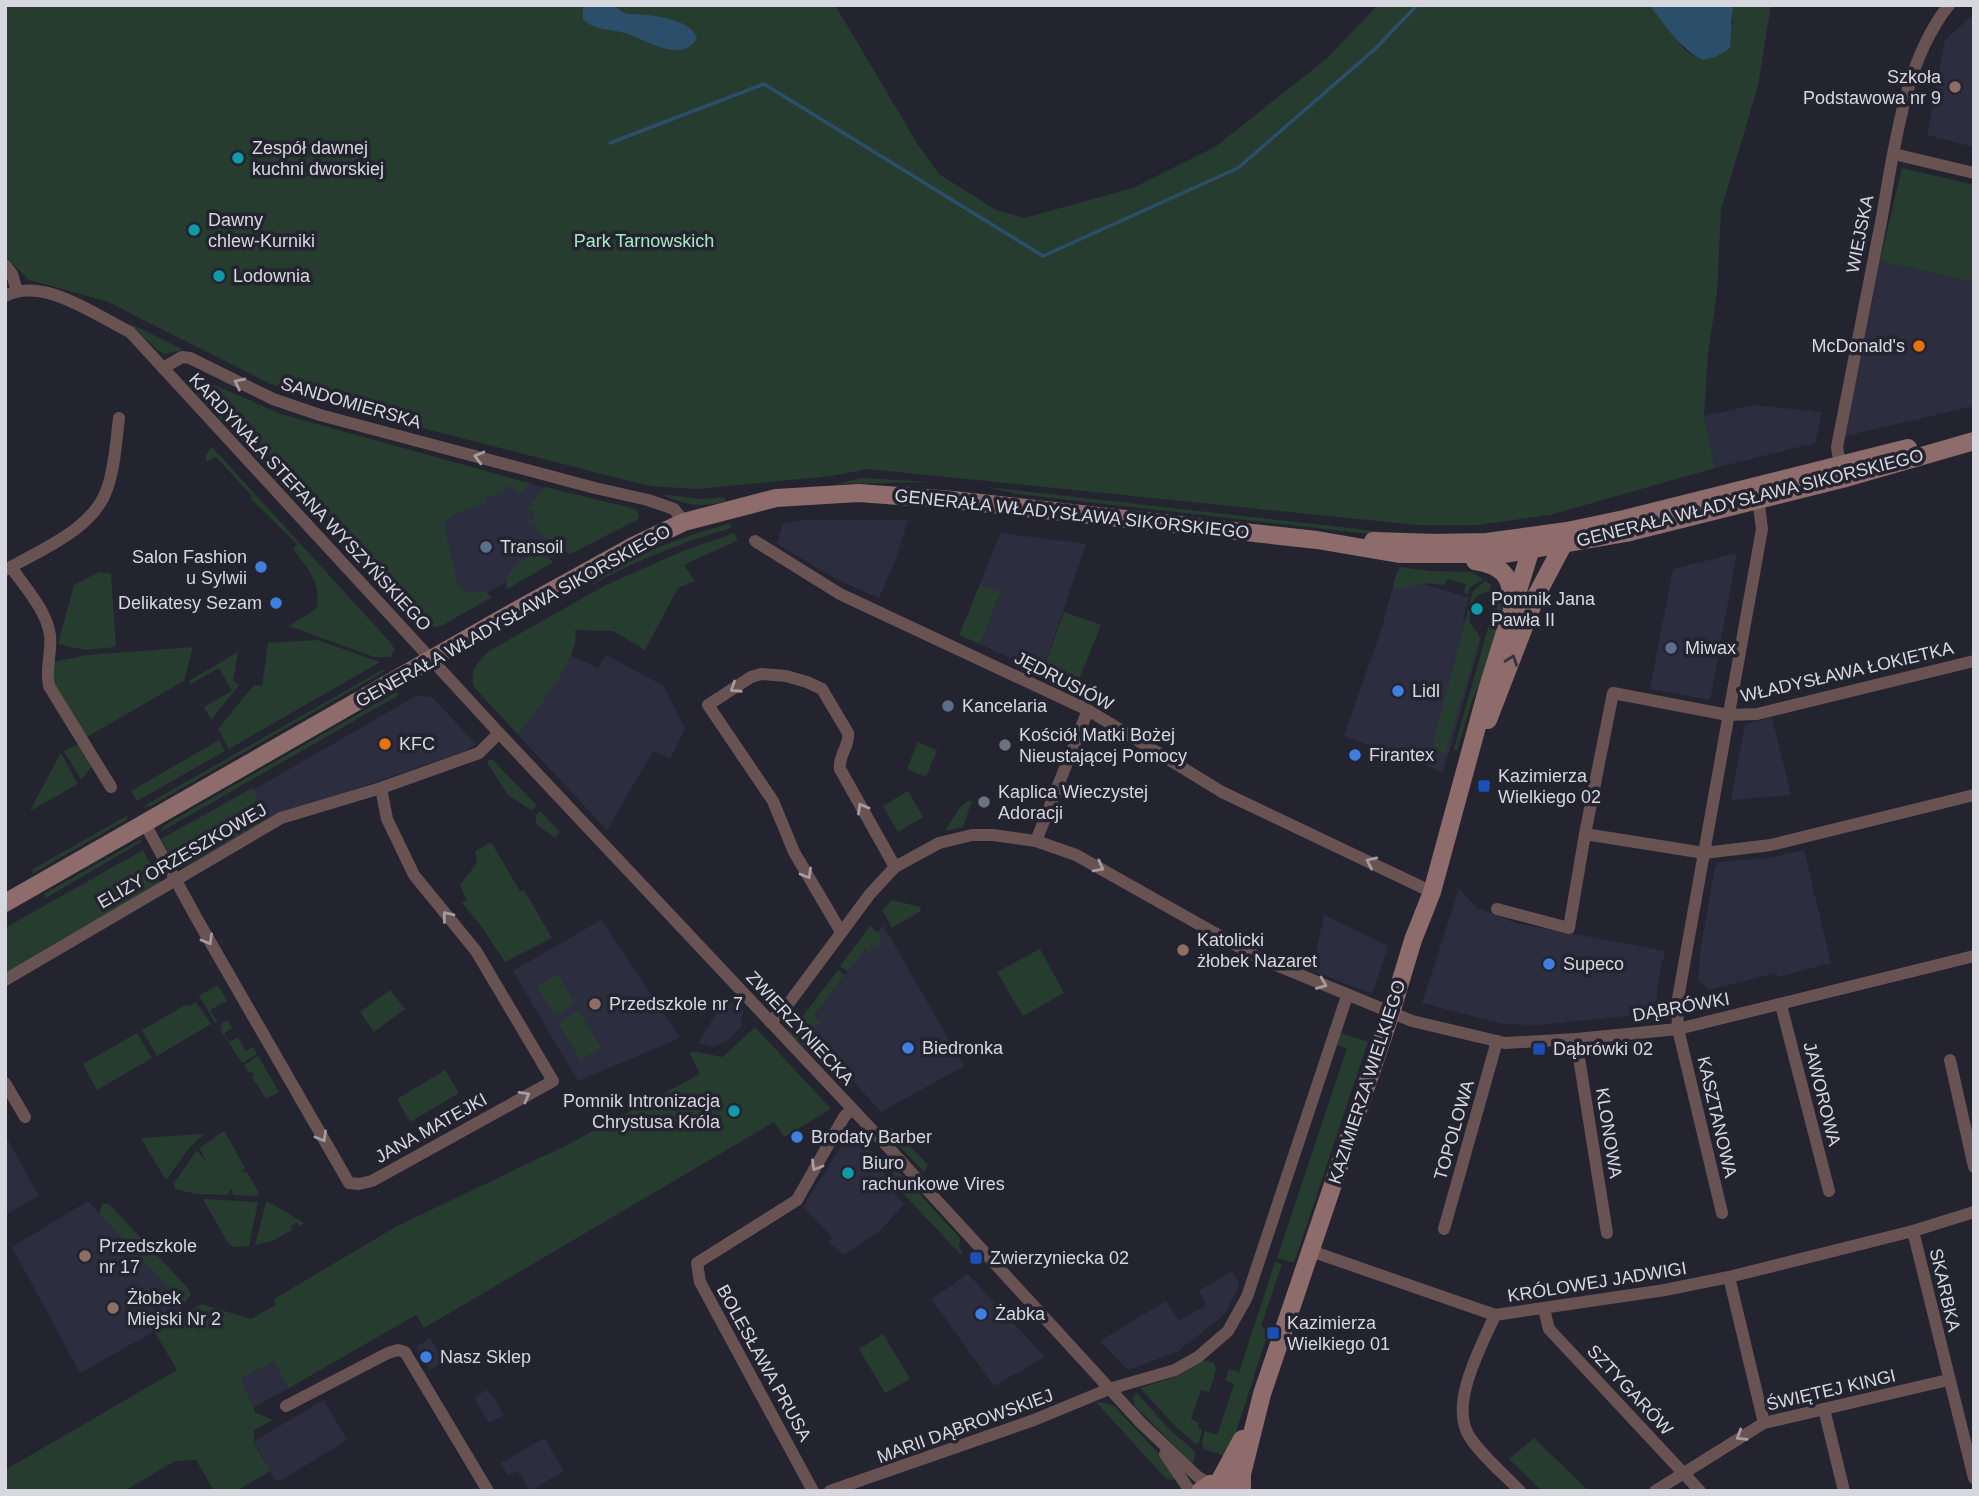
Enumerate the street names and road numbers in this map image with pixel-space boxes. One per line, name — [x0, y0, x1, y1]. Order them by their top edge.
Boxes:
street label: WIEJSKA — [1843, 193, 1877, 275]
street label: KARDYNAŁA STEFANA WYSZYŃSKIEGO — [185, 369, 435, 635]
street label: SANDOMIERSKA — [279, 373, 423, 433]
street label: GENERAŁA WŁADYSŁAWA SIKORSKIEGO — [1574, 445, 1926, 551]
street label: GENERAŁA WŁADYSŁAWA SIKORSKIEGO — [894, 485, 1250, 543]
street label: GENERAŁA WŁADYSŁAWA SIKORSKIEGO — [352, 521, 674, 711]
street label: WŁADYSŁAWA ŁOKIETKA — [1739, 638, 1955, 706]
street label: JĘDRUSIÓW — [1011, 647, 1117, 714]
street label: ELIZY ORZESZKOWEJ — [94, 799, 270, 913]
street label: ZWIERZYNIECKA — [742, 967, 858, 1089]
street label: KAZIMIERZA WIELKIEGO — [1325, 978, 1409, 1186]
street label: DĄBRÓWKI — [1631, 988, 1731, 1025]
street label: JAWOROWA — [1799, 1040, 1845, 1148]
street label: KASZTANOWA — [1693, 1054, 1741, 1180]
street label: TOPOLOWA — [1430, 1078, 1478, 1182]
street label: KLONOWA — [1592, 1086, 1626, 1180]
street label: JANA MATEJKI — [372, 1089, 490, 1167]
street label: SKARBKA — [1926, 1246, 1964, 1334]
street label: KRÓLOWEJ JADWIGI — [1506, 1257, 1688, 1306]
street label: BOLESŁAWA PRUSA — [713, 1281, 815, 1445]
street label: SZTYGARÓW — [1583, 1340, 1678, 1439]
street label: ŚWIĘTEJ KINGI — [1764, 1364, 1898, 1415]
street label: MARII DĄBROWSKIEJ — [874, 1385, 1056, 1467]

